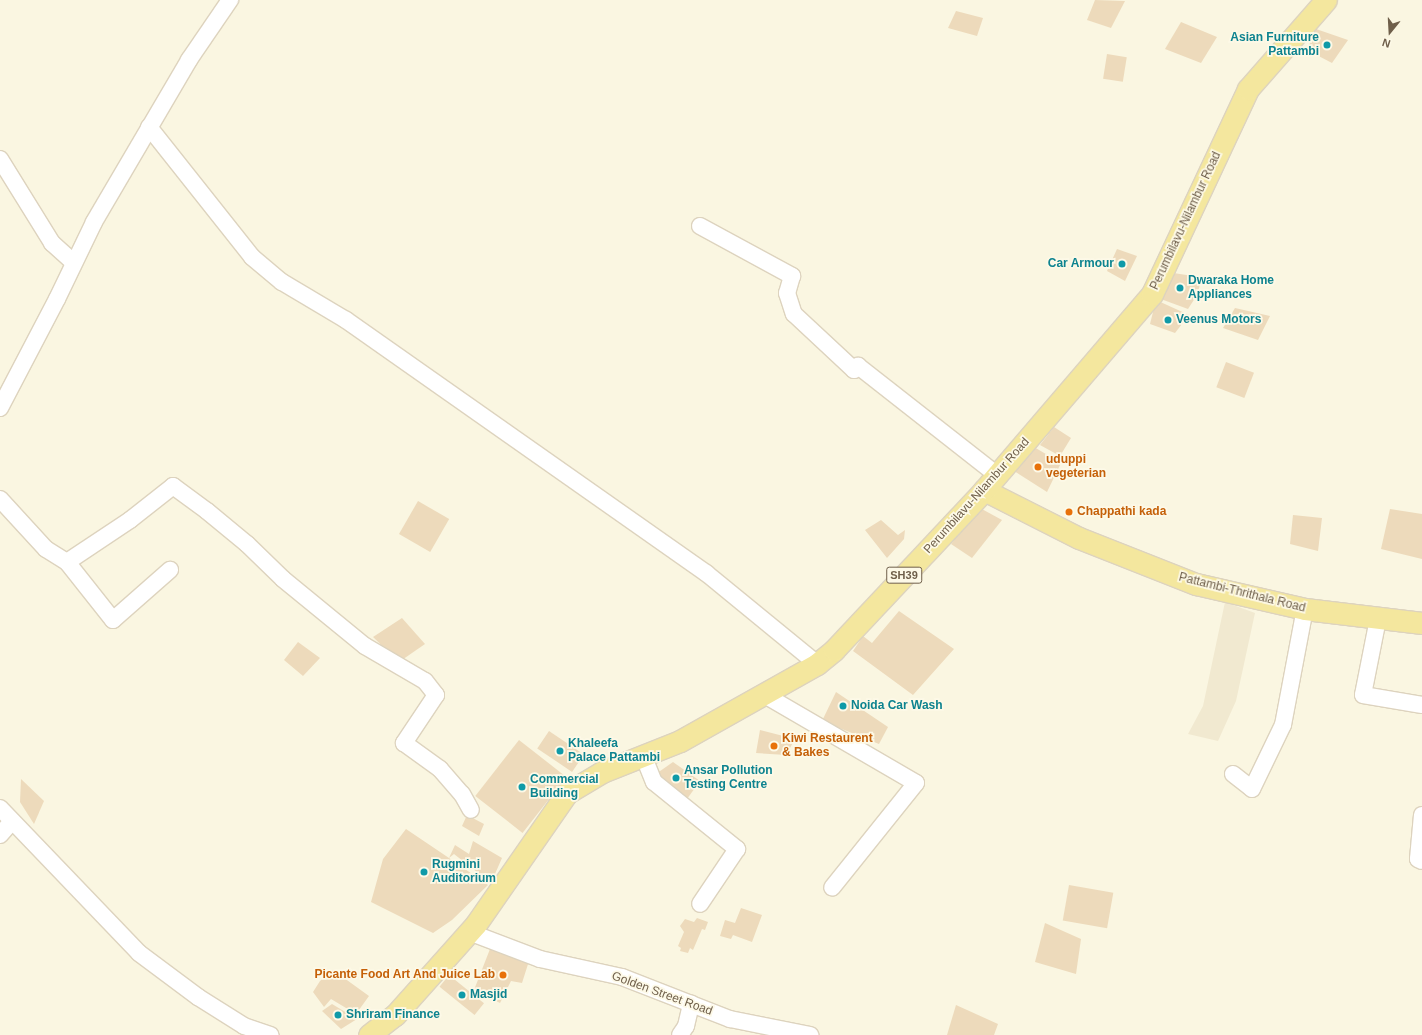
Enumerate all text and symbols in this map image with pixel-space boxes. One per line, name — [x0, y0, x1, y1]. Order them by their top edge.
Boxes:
north arrow — [1370, 12, 1410, 52]
place label: Asian Furniture Pattambi — [1230, 31, 1319, 59]
text: N — [1381, 36, 1392, 50]
marker: Asian Furniture Pattambi — [1322, 40, 1332, 50]
street label: Perumbilavu-Nilambur Road — [1148, 150, 1224, 292]
place label: Car Armour — [1047, 257, 1114, 271]
marker: Car Armour — [1117, 259, 1127, 269]
place label: Dwaraka Home Appliances — [1188, 274, 1274, 302]
marker: Dwaraka Home Appliances — [1175, 283, 1185, 293]
place label: Veenus Motors — [1176, 313, 1261, 327]
marker: Veenus Motors — [1163, 315, 1173, 325]
street label: Perumbilavu-Nilambur Road — [921, 435, 1033, 557]
place label: uduppi vegeterian — [1046, 453, 1106, 481]
marker: uduppi vegeterian — [1033, 462, 1043, 472]
place label: Chappathi kada — [1077, 505, 1166, 519]
marker: Chappathi kada — [1064, 507, 1074, 517]
road number: SH39 — [886, 566, 922, 584]
street label: Pattambi-Thrithala Road — [1177, 570, 1307, 616]
place label: Noida Car Wash — [851, 699, 943, 713]
marker: Noida Car Wash — [838, 701, 848, 711]
place label: Kiwi Restaurent & Bakes — [782, 732, 873, 760]
place label: Khaleefa Palace Pattambi — [568, 737, 660, 765]
marker: Kiwi Restaurent & Bakes — [769, 741, 779, 751]
marker: Khaleefa Palace Pattambi — [555, 746, 565, 756]
place label: Ansar Pollution Testing Centre — [684, 764, 773, 792]
place label: Commercial Building — [530, 773, 599, 801]
marker: Ansar Pollution Testing Centre — [671, 773, 681, 783]
marker: Commercial Building — [517, 782, 527, 792]
place label: Rugmini Auditorium — [432, 858, 496, 886]
marker: Rugmini Auditorium — [419, 867, 429, 877]
place label: Picante Food Art And Juice Lab — [314, 968, 495, 982]
street label: Golden Street Road — [610, 969, 714, 1019]
marker: Picante Food Art And Juice Lab — [498, 970, 508, 980]
place label: Masjid — [470, 988, 507, 1002]
marker: Masjid — [457, 990, 467, 1000]
place label: Shriram Finance — [346, 1008, 440, 1022]
marker: Shriram Finance — [333, 1010, 343, 1020]

